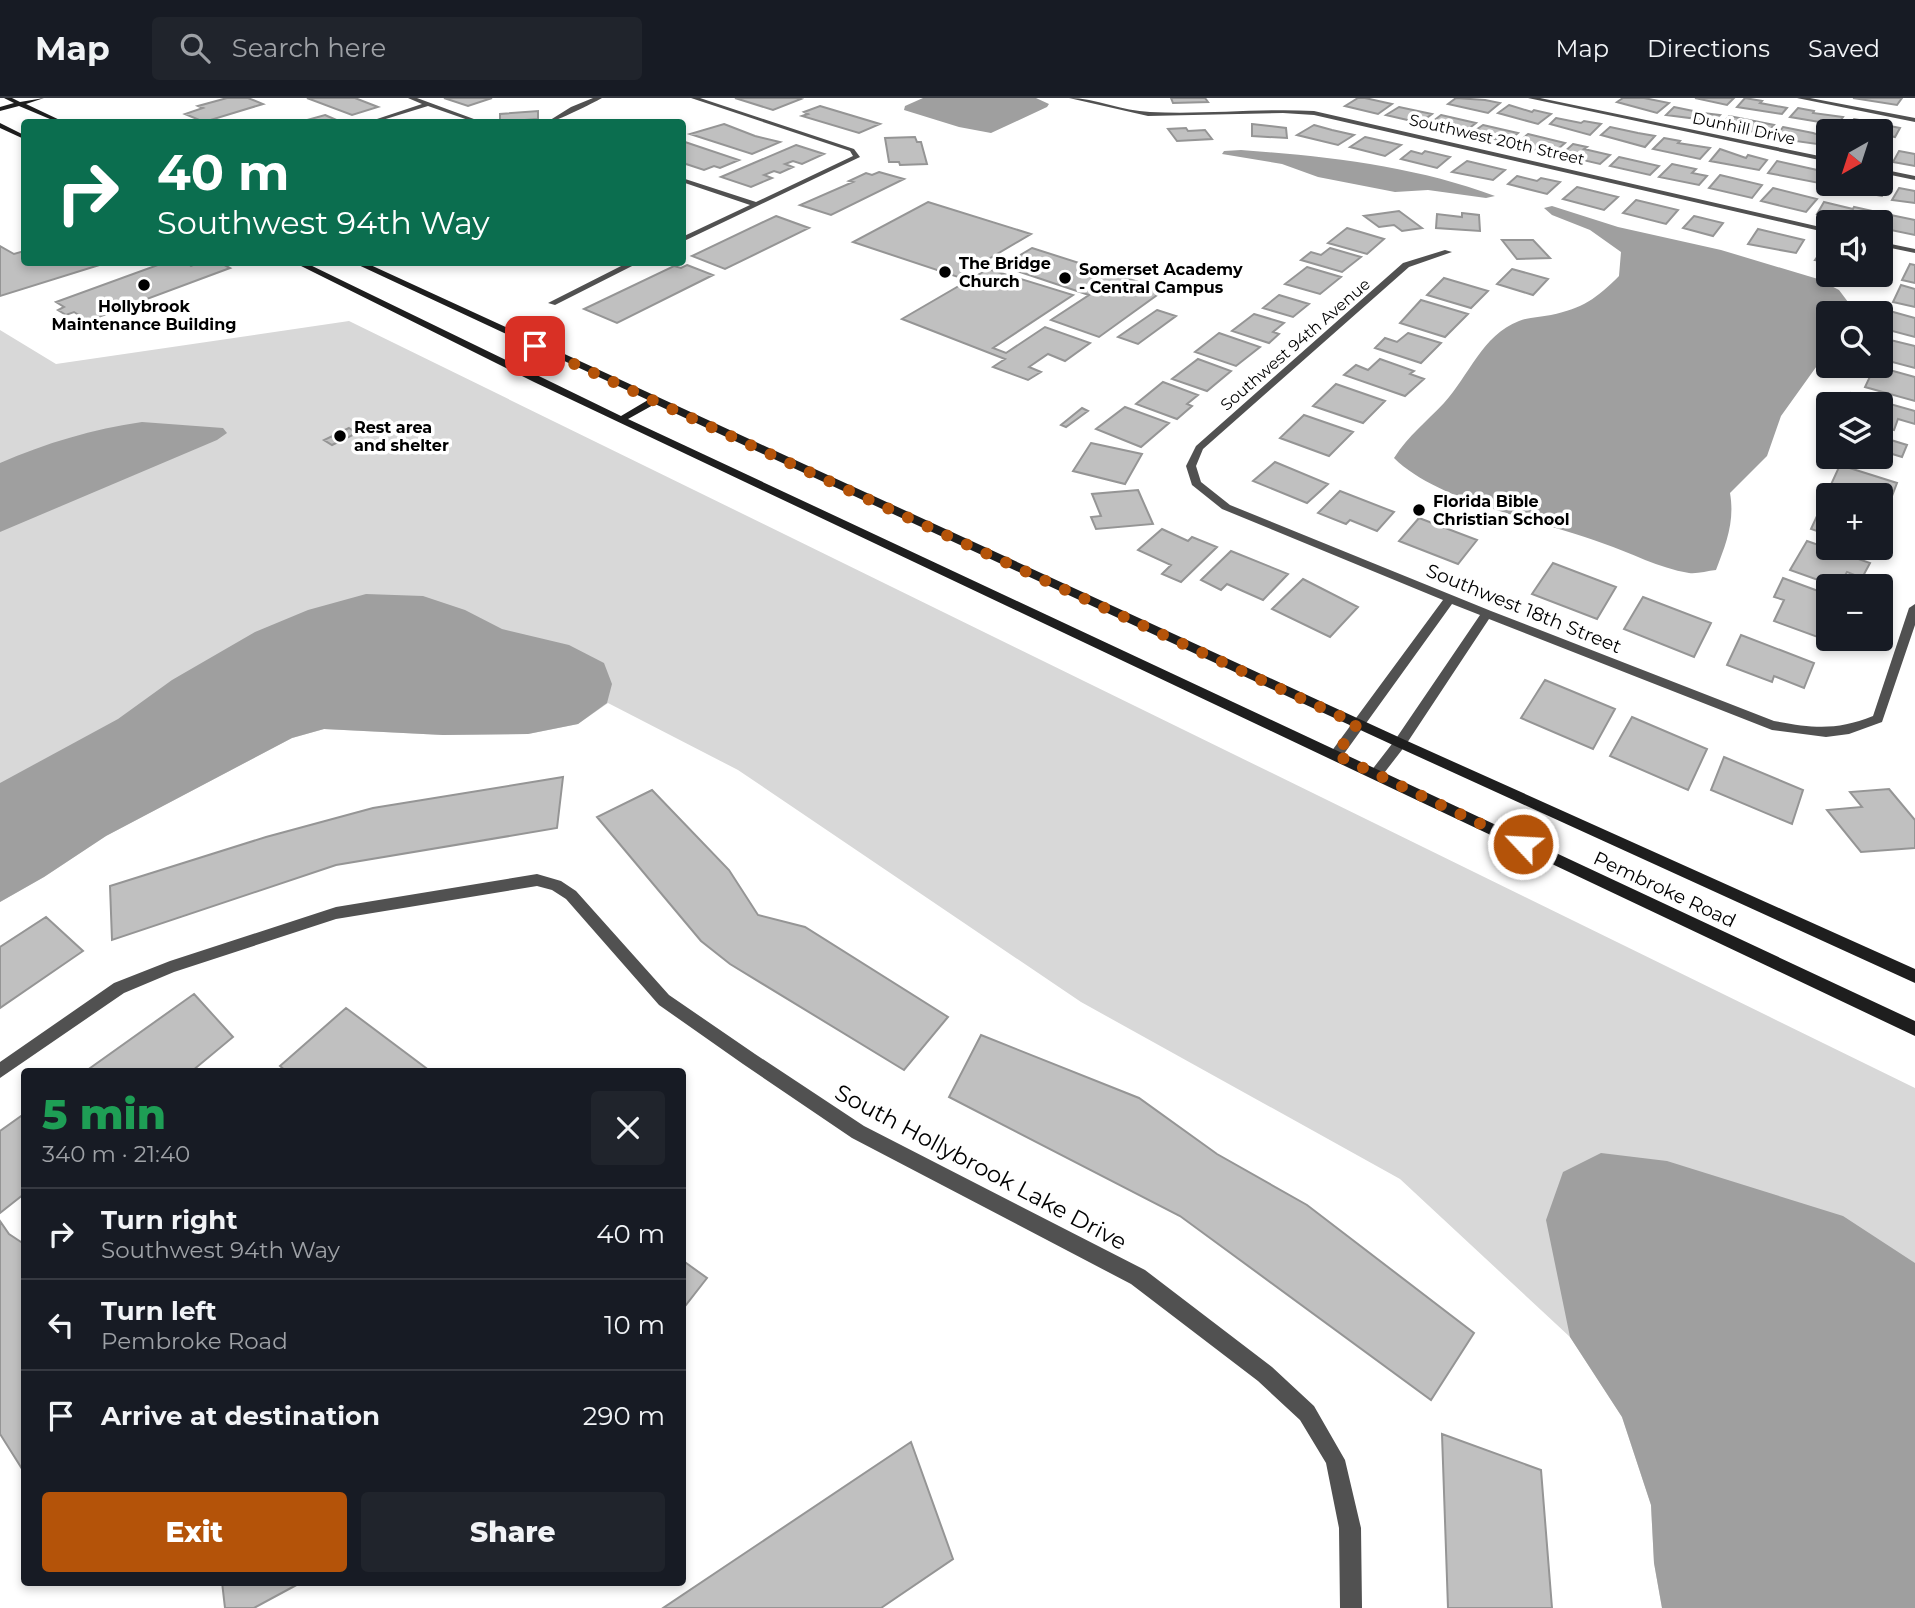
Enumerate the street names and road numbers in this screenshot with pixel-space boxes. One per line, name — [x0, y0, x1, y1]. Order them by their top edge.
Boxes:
street label: Dunhill Drive — [1691, 108, 1797, 149]
street label: Southwest 20th Street — [1407, 110, 1587, 169]
street label: Southwest 94th Avenue — [1217, 274, 1374, 415]
street label: Southwest 18th Street — [1423, 559, 1625, 658]
street label: Pembroke Road — [1590, 846, 1740, 932]
street label: South Hollybrook Lake Drive — [830, 1078, 1132, 1256]

